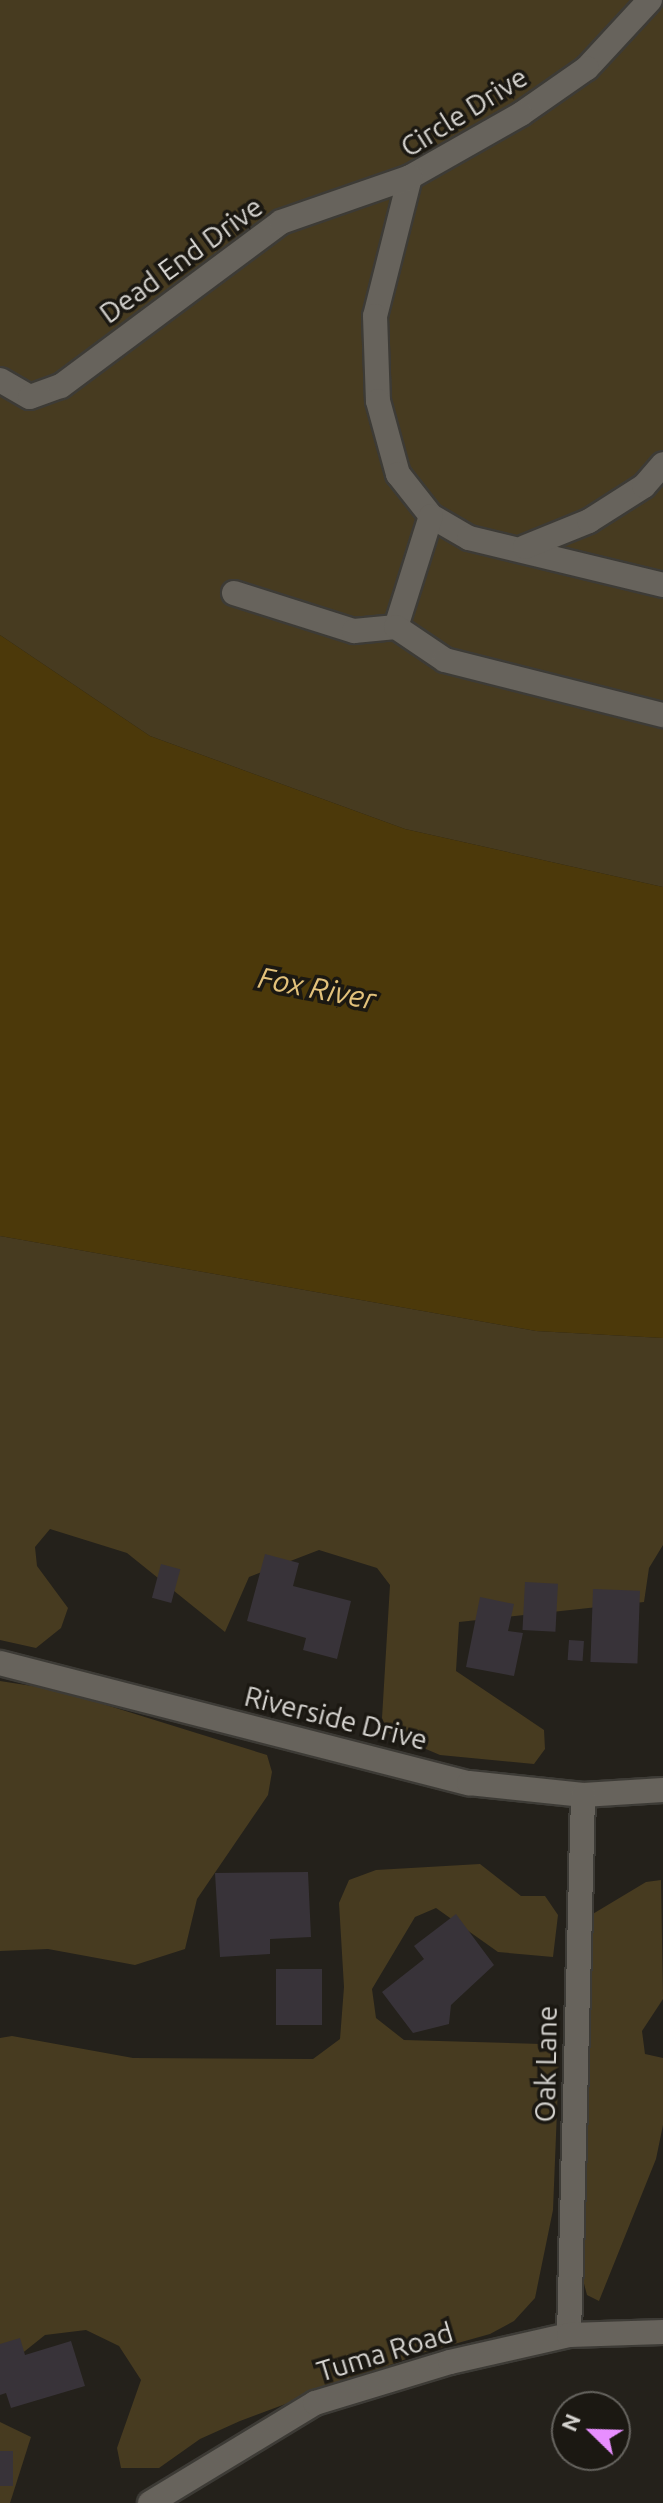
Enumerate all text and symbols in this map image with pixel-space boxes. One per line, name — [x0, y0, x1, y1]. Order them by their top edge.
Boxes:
street label: Circle Drive — [394, 60, 534, 164]
street label: Dead End Drive — [93, 190, 269, 330]
water label: Fox River — [255, 959, 379, 1017]
street label: Riverside Drive — [241, 1679, 431, 1757]
street label: Oak Lane — [528, 2005, 564, 2123]
street label: Tuma Road — [313, 2315, 457, 2389]
north arrow — [551, 2391, 631, 2471]
text: N — [556, 2410, 585, 2435]

